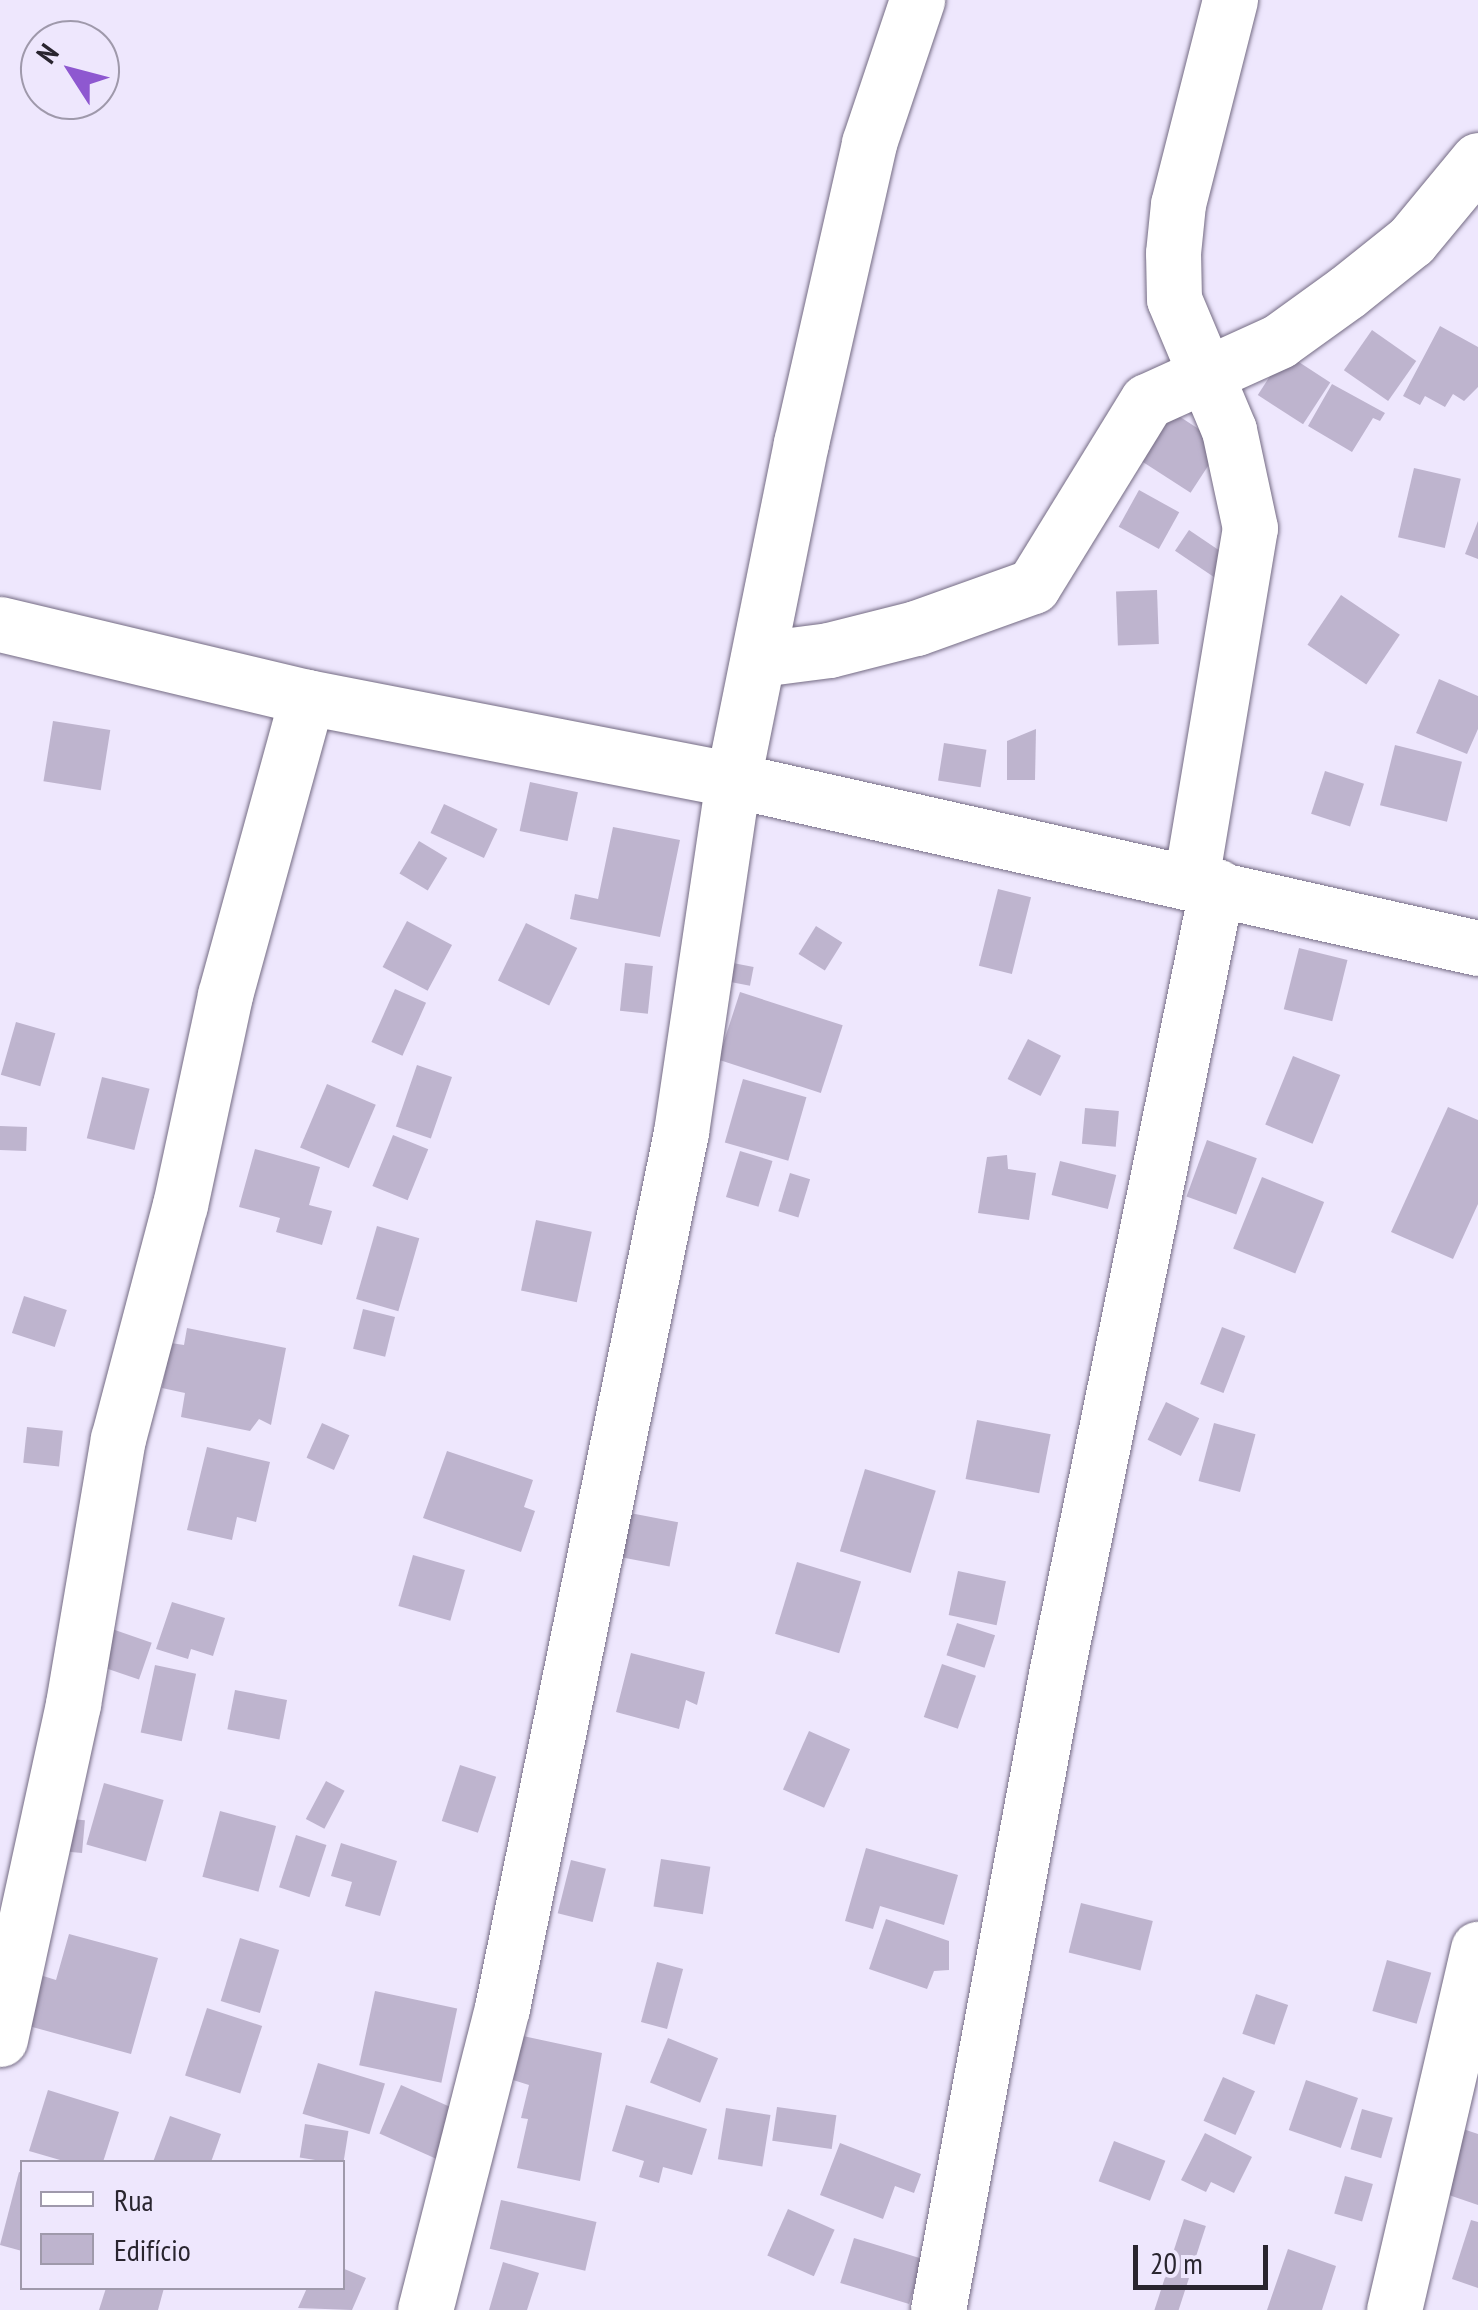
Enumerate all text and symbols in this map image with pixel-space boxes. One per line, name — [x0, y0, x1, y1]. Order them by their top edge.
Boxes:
north arrow — [20, 20, 120, 120]
text: N — [28, 36, 66, 70]
legend — [20, 2160, 345, 2290]
text: Rua — [114, 2180, 153, 2219]
scale bar — [1138, 2225, 1273, 2287]
text: Edifício — [114, 2230, 191, 2269]
text: 20 m — [1150, 2243, 1203, 2282]

